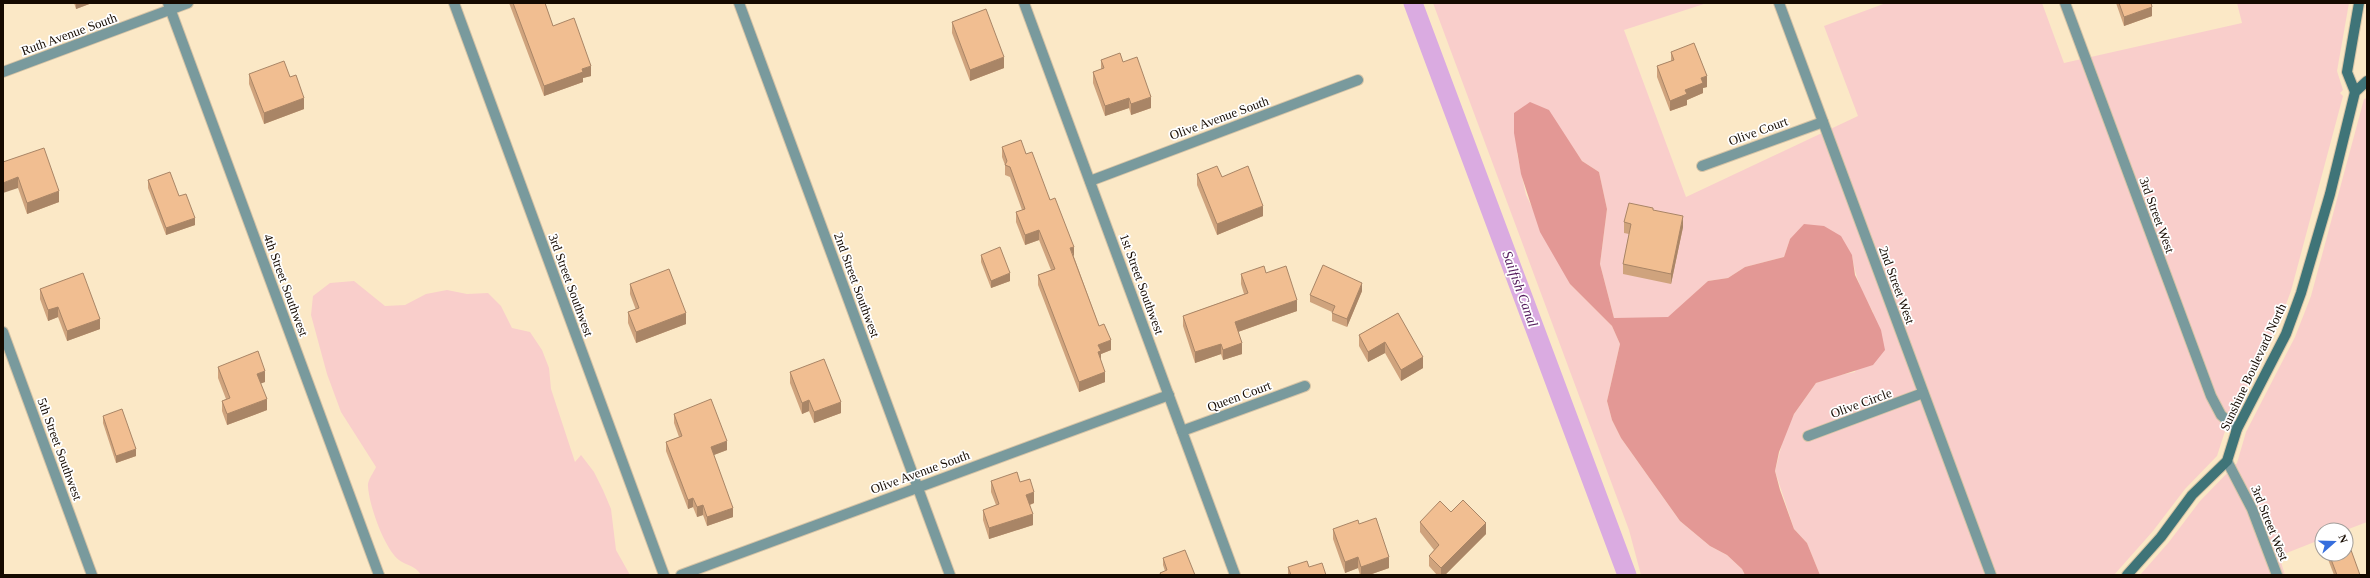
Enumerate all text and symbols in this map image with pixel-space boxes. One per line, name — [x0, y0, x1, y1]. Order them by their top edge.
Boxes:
street label: Ruth Avenue South — [19, 10, 119, 58]
street label: Olive Avenue South — [1167, 93, 1271, 143]
street label: Olive Court — [1726, 113, 1790, 149]
street label: 3rd Street West — [2136, 175, 2178, 255]
street label: 2nd Street Southwest — [831, 231, 883, 340]
street label: 4th Street Southwest — [261, 232, 312, 338]
street label: 3rd Street Southwest — [545, 232, 597, 339]
street label: 1st Street Southwest — [1117, 232, 1167, 337]
street label: 2nd Street West — [1876, 244, 1918, 326]
water label: Sailfish Canal — [1499, 249, 1541, 329]
street label: Sunshine Boulevard North — [2217, 301, 2289, 433]
street label: Queen Court — [1205, 377, 1273, 414]
street label: Olive Circle — [1828, 385, 1894, 421]
street label: 5th Street Southwest — [35, 396, 86, 502]
street label: Olive Avenue South — [868, 447, 972, 497]
street label: 3rd Street West — [2248, 483, 2292, 563]
north arrow — [2314, 522, 2354, 562]
text: N — [2336, 533, 2350, 544]

